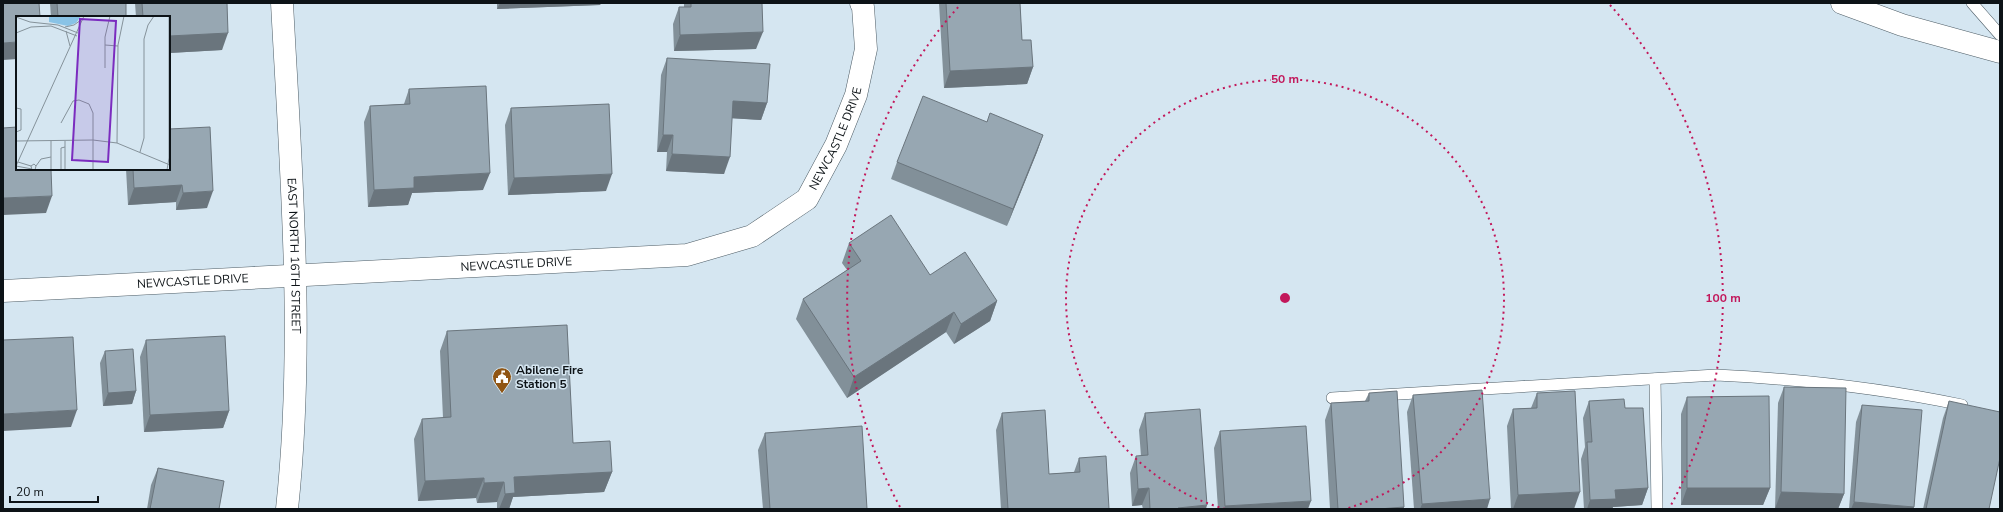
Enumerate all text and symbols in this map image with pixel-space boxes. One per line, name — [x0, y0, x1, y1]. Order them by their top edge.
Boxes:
inset map — [16, 16, 170, 170]
text: 50 m — [1271, 71, 1299, 87]
street label: NEWCASTLE DRIVE — [805, 86, 865, 193]
street label: EAST NORTH 16TH STREET — [284, 177, 304, 334]
street label: NEWCASTLE DRIVE — [460, 253, 573, 275]
street label: NEWCASTLE DRIVE — [137, 270, 249, 292]
text: 100 m — [1705, 290, 1741, 306]
centre of rings — [1278, 291, 1292, 305]
place label: Abilene Fire Station 5 — [516, 362, 584, 392]
public building icon: Abilene Fire Station 5 — [491, 366, 513, 394]
scale bar — [10, 478, 98, 504]
text: 20 m — [16, 484, 44, 500]

